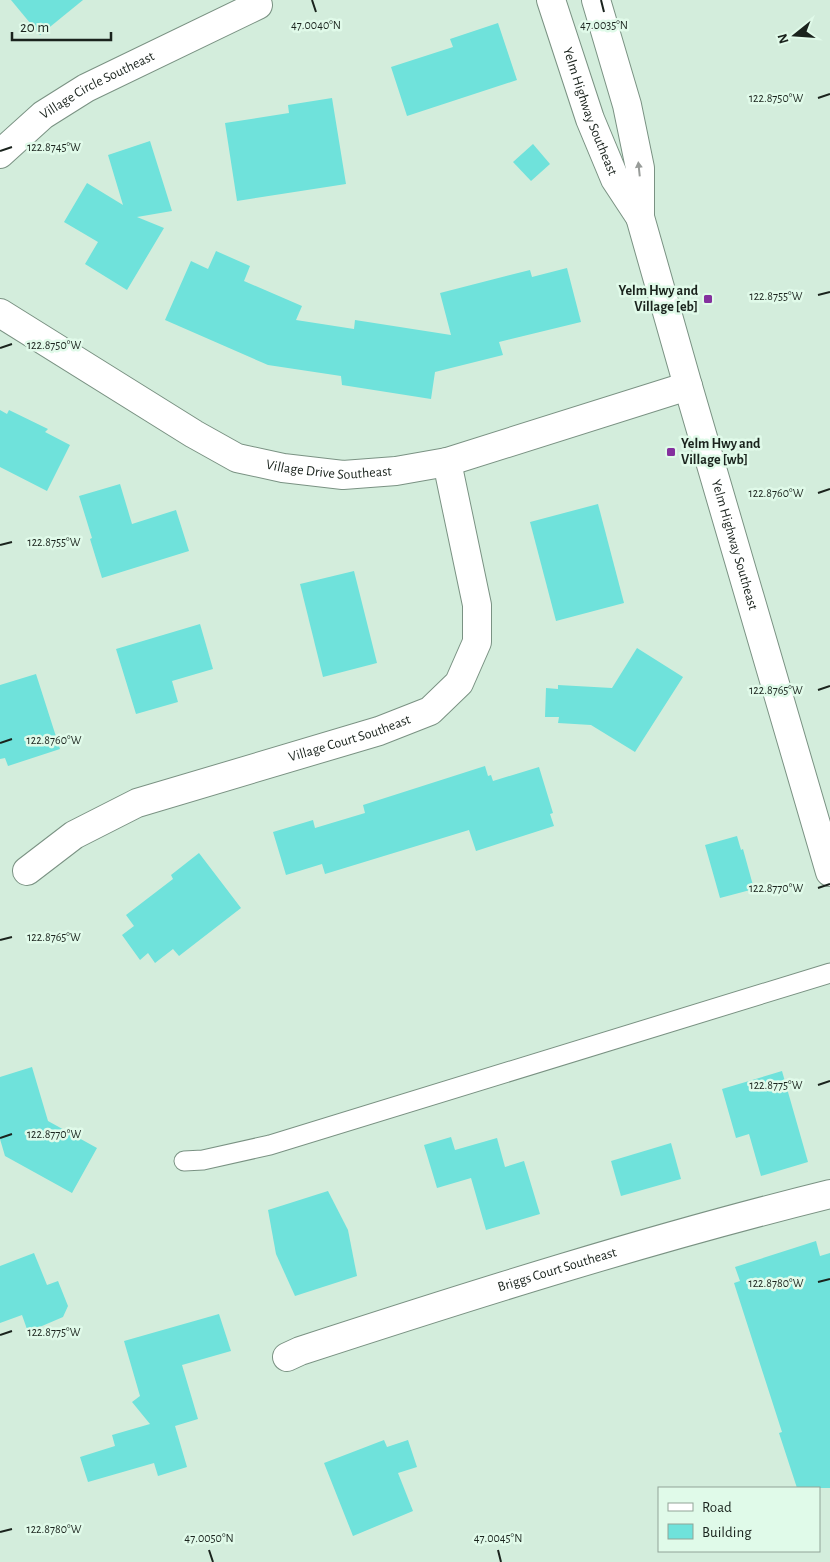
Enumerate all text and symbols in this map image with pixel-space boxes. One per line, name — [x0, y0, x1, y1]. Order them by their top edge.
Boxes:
scale bar — [12, 10, 111, 42]
north arrow — [770, 10, 820, 60]
text: 47.0040°N — [291, 19, 341, 31]
text: 47.0035°N — [580, 19, 628, 31]
text: 20 m — [20, 20, 49, 35]
text: N — [775, 32, 792, 45]
street label: Yelm Highway Southeast — [560, 46, 620, 178]
street label: Village Circle Southeast — [38, 49, 157, 122]
text: 122.8750°W — [749, 92, 803, 104]
text: 122.8745°W — [27, 141, 81, 153]
one-way arrow — [635, 160, 643, 176]
place label: Yelm Hwy and Village [eb] — [619, 284, 699, 314]
text: 122.8755°W — [750, 290, 803, 302]
marker: Yelm Hwy and Village [eb] — [702, 293, 714, 305]
text: 122.8750°W — [27, 339, 81, 351]
place label: Yelm Hwy and Village [wb] — [681, 437, 761, 467]
marker: Yelm Hwy and Village [wb] — [665, 446, 677, 458]
street label: Village Drive Southeast — [265, 458, 393, 482]
street label: Yelm Highway Southeast — [709, 478, 760, 612]
text: 122.8760°W — [749, 487, 804, 499]
text: 122.8755°W — [28, 536, 81, 548]
text: 122.8765°W — [749, 684, 803, 696]
street label: Village Court Southeast — [287, 712, 413, 764]
text: 122.8760°W — [27, 734, 82, 746]
text: 122.8770°W — [749, 882, 803, 894]
text: 122.8765°W — [27, 931, 81, 943]
text: 122.8775°W — [750, 1079, 803, 1091]
text: 122.8770°W — [27, 1128, 81, 1140]
street label: Briggs Court Southeast — [496, 1245, 619, 1294]
text: 122.8780°W — [749, 1277, 804, 1289]
text: 122.8775°W — [28, 1326, 81, 1338]
legend — [658, 1487, 820, 1552]
text: Road — [702, 1500, 732, 1515]
text: 122.8780°W — [27, 1523, 82, 1535]
text: Building — [702, 1525, 752, 1540]
text: 47.0050°N — [184, 1532, 234, 1544]
text: 47.0045°N — [474, 1532, 522, 1544]

